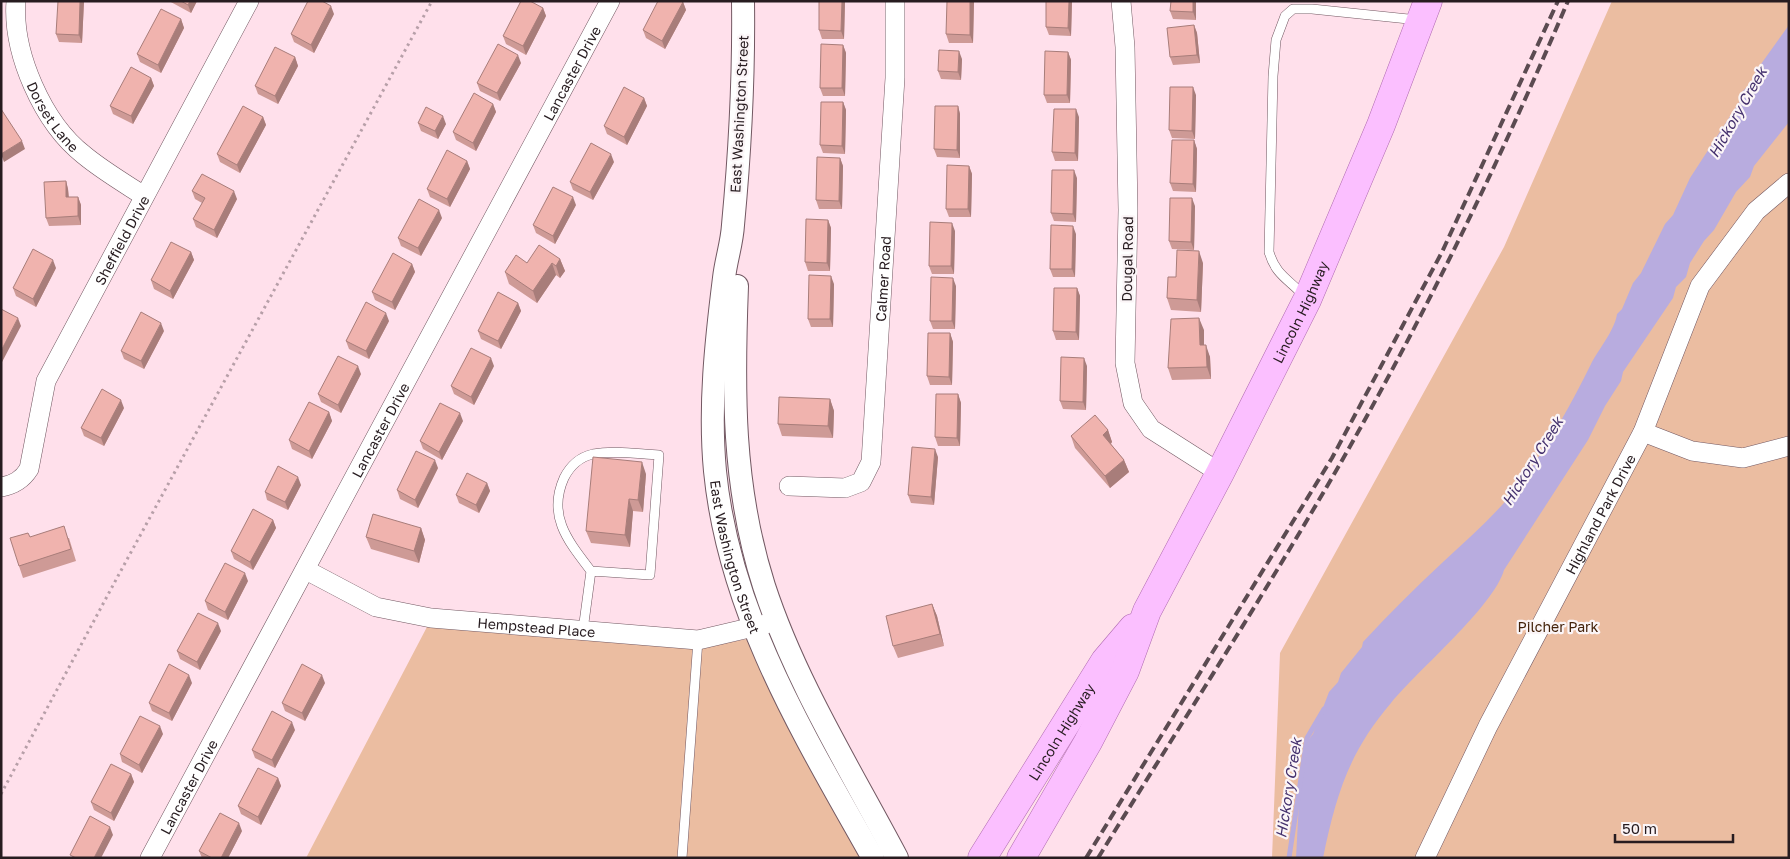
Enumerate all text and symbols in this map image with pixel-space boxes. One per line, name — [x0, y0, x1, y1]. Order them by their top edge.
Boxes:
street label: Lancaster Drive — [539, 23, 604, 123]
street label: East Washington Street — [726, 35, 752, 193]
water label: Hickory Creek — [1704, 62, 1772, 161]
street label: Dorset Lane — [24, 79, 83, 155]
street label: Sheffield Drive — [91, 192, 152, 288]
street label: Dougal Road — [1118, 216, 1136, 302]
street label: Calmer Road — [871, 236, 894, 322]
street label: Lincoln Highway — [1268, 258, 1331, 366]
street label: Lancaster Drive — [348, 379, 412, 480]
water label: Hickory Creek — [1498, 412, 1568, 509]
street label: Highland Park Drive — [1561, 451, 1638, 577]
street label: East Washington Street — [708, 479, 764, 636]
street label: Hempstead Place — [477, 613, 596, 640]
park label: Pilcher Park — [1518, 618, 1599, 635]
street label: Lincoln Highway — [1024, 680, 1098, 783]
water label: Hickory Creek — [1271, 735, 1306, 839]
street label: Lancaster Drive — [156, 736, 221, 837]
scale bar — [1615, 812, 1732, 844]
text: 50 m — [1622, 819, 1657, 837]

